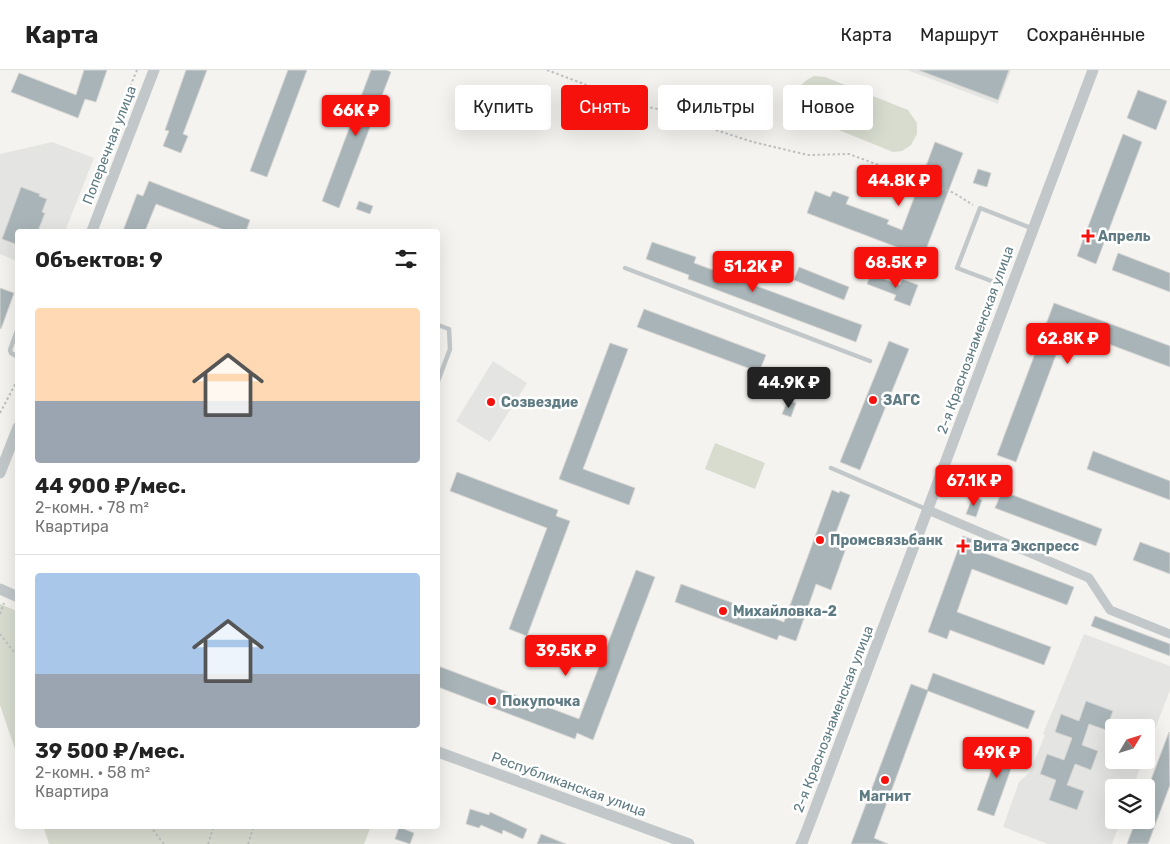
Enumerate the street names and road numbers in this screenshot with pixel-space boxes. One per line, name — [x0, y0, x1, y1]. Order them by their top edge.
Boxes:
street label: Поперечная улица — [79, 83, 140, 207]
street label: 2-я Краснознаменская улица — [934, 244, 1017, 436]
street label: 2-я Краснознаменская улица — [790, 623, 877, 815]
street label: Республиканская улица — [489, 749, 648, 820]

